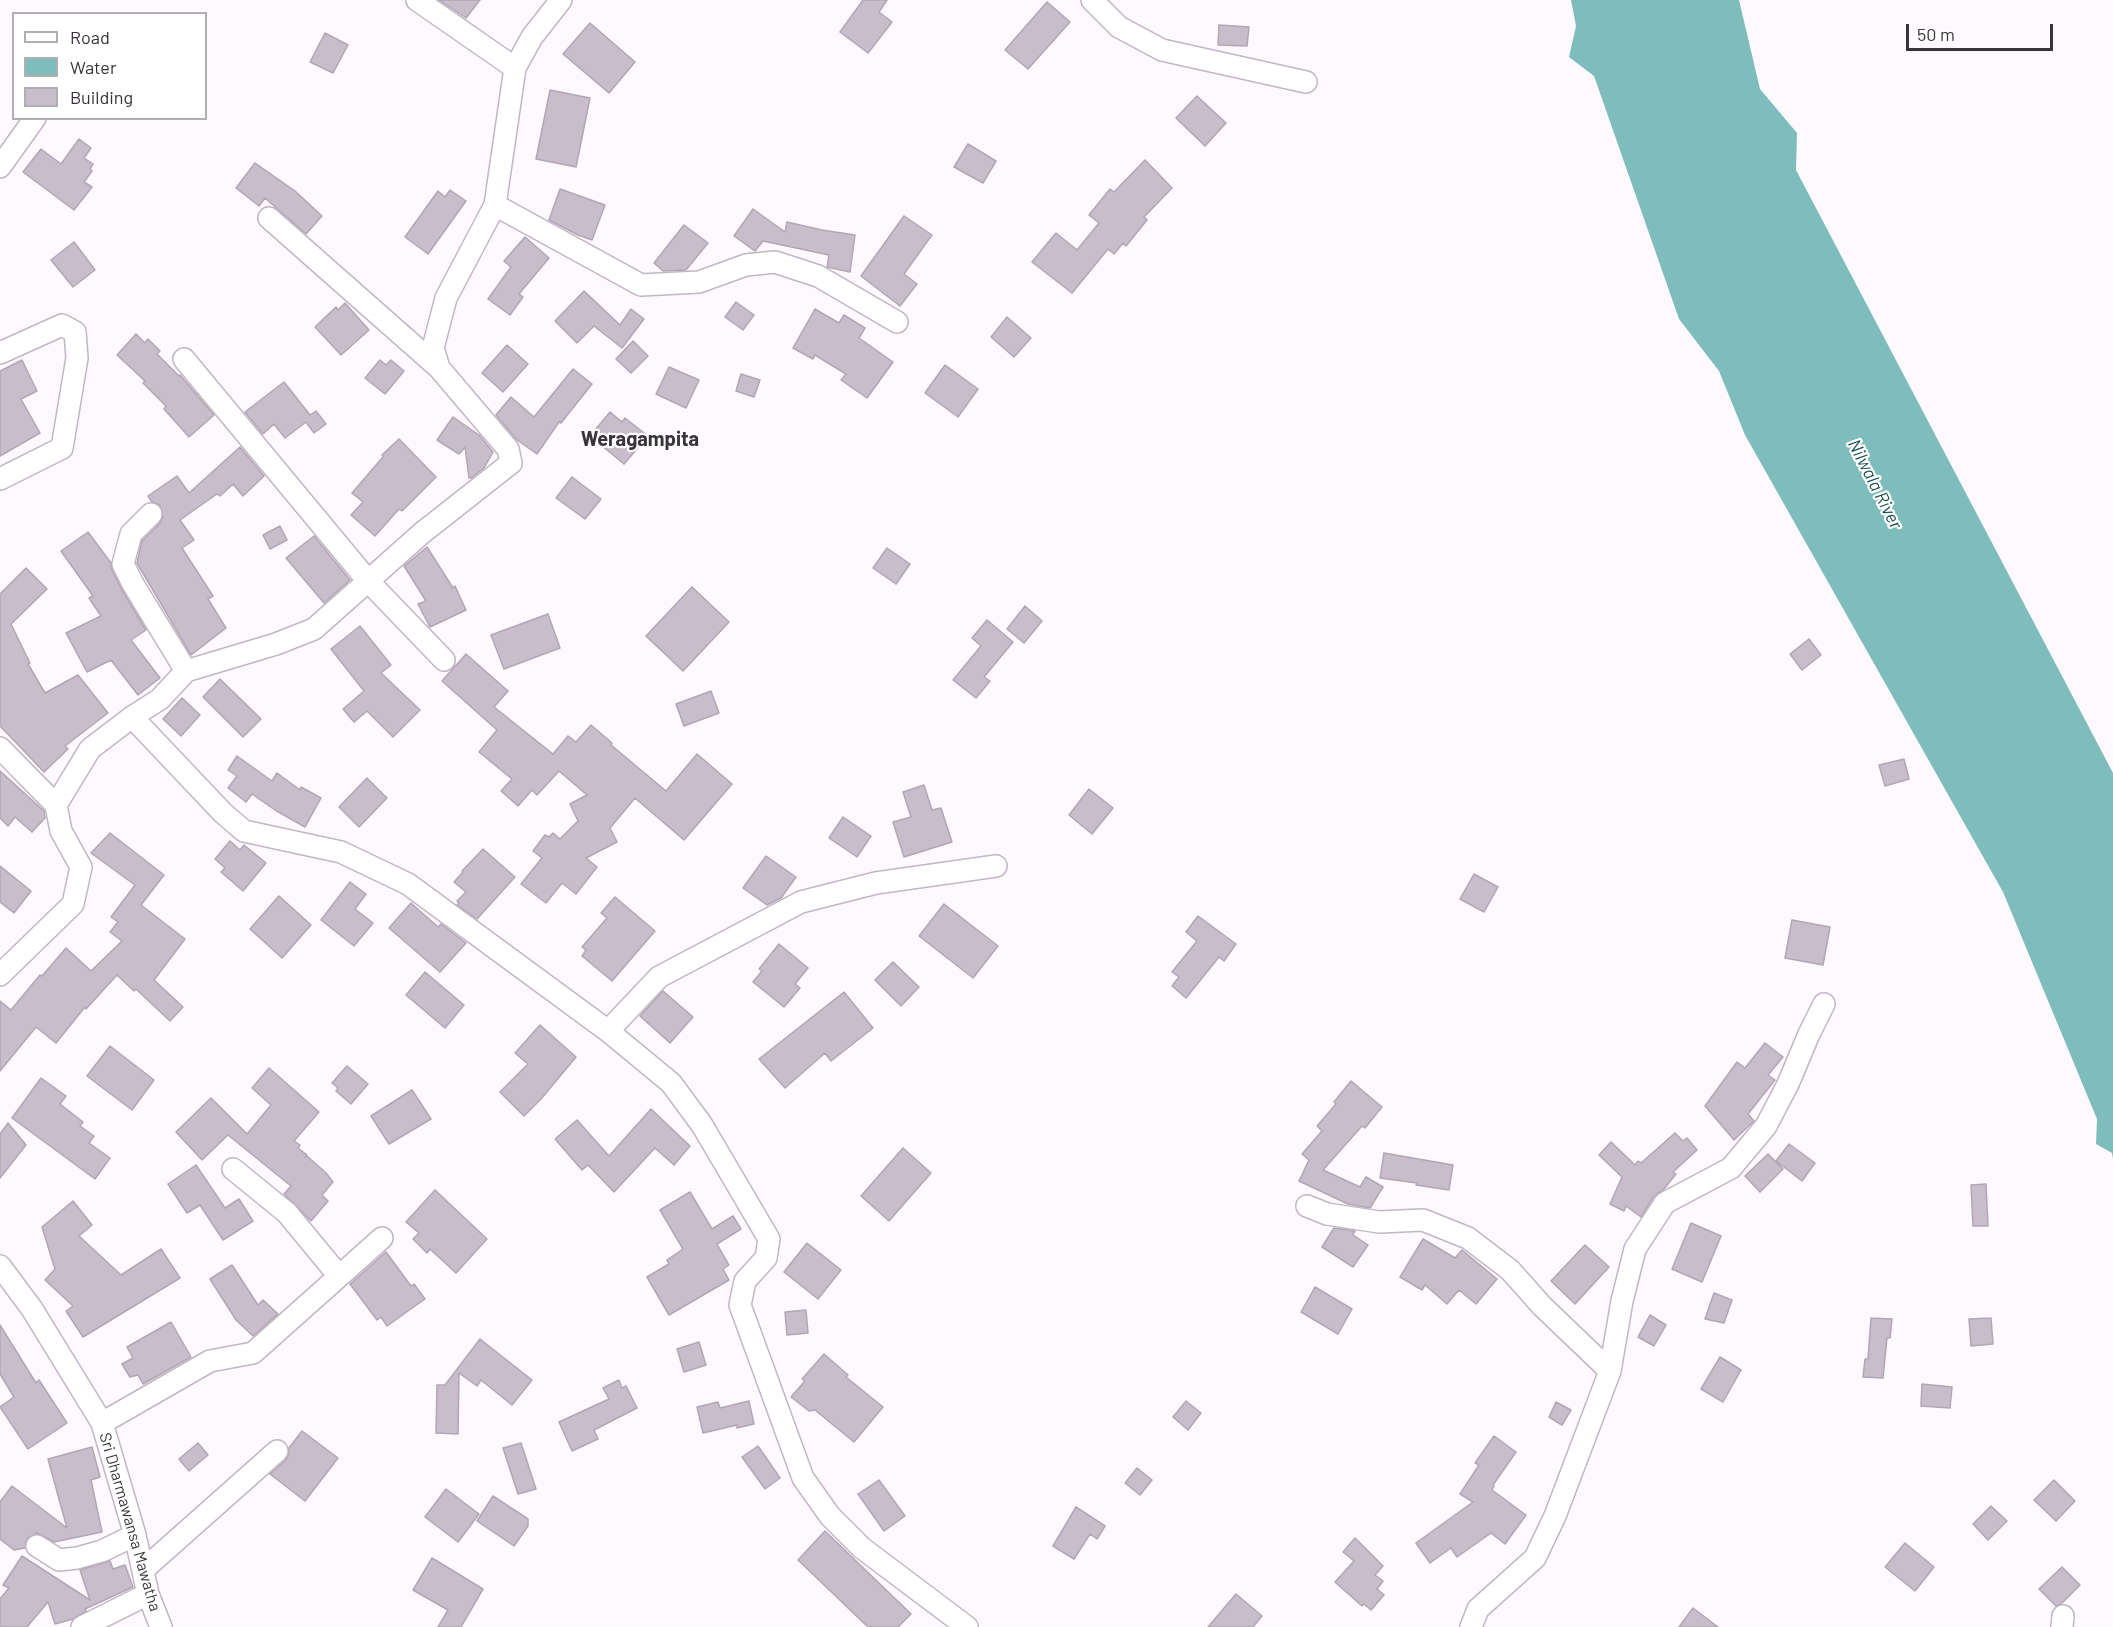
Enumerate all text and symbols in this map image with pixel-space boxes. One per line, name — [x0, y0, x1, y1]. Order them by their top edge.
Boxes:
legend — [12, 12, 207, 120]
scale bar — [1909, 12, 2056, 50]
text: 50 m — [1917, 23, 1955, 45]
text: Road — [70, 26, 110, 48]
text: Water — [70, 56, 117, 78]
text: Building — [70, 86, 133, 108]
district label: Weragampita — [581, 427, 699, 451]
water label: Nilwala River — [1843, 436, 1907, 532]
street label: Sri Dharmawansa Mawatha — [95, 1430, 165, 1614]

